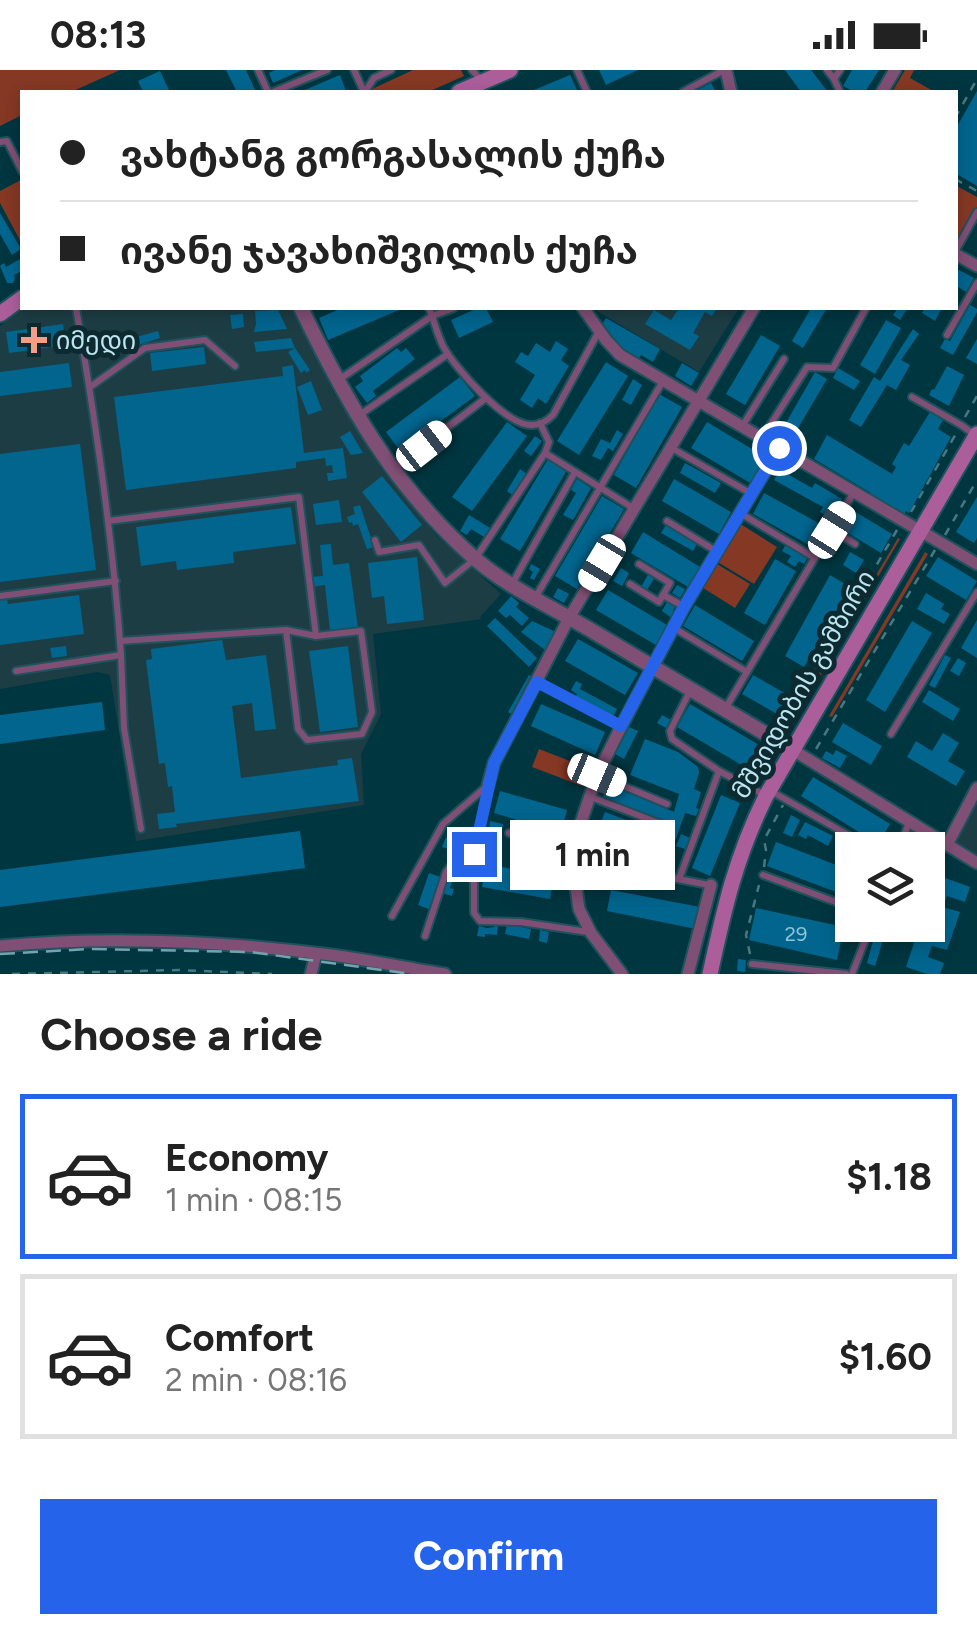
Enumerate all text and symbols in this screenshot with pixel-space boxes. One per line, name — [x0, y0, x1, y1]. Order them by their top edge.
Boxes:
text: 08:13 — [50, 12, 146, 58]
text: ვახტანგ გორგასალის ქუჩა — [120, 132, 666, 178]
text: ივანე ჯავახიშვილის ქუჩა — [120, 228, 638, 274]
place label: იმედი — [56, 325, 136, 356]
marker: იმედი — [21, 327, 47, 353]
car — [391, 416, 457, 476]
route start — [757, 426, 802, 471]
car — [803, 497, 861, 563]
car — [574, 530, 630, 596]
street label: მშვიდობის გამზირი — [725, 564, 882, 804]
car — [564, 749, 630, 801]
callout: 1 min — [509, 819, 674, 889]
route end — [452, 832, 497, 877]
map controls — [835, 832, 945, 942]
button: layers — [835, 832, 945, 942]
text: 1 min — [555, 836, 630, 874]
house number: 29 — [785, 922, 807, 946]
text: Choose a ride — [40, 1007, 322, 1061]
icon: car — [45, 1132, 135, 1222]
text: Economy — [165, 1135, 328, 1181]
text: $1.18 — [846, 1154, 932, 1200]
text: 1 min · 08:15 — [165, 1181, 342, 1219]
icon: car — [45, 1312, 135, 1402]
text: Comfort — [165, 1315, 314, 1361]
text: $1.60 — [839, 1334, 932, 1380]
text: 2 min · 08:16 — [165, 1361, 347, 1399]
button: Confirm — [40, 1499, 937, 1614]

